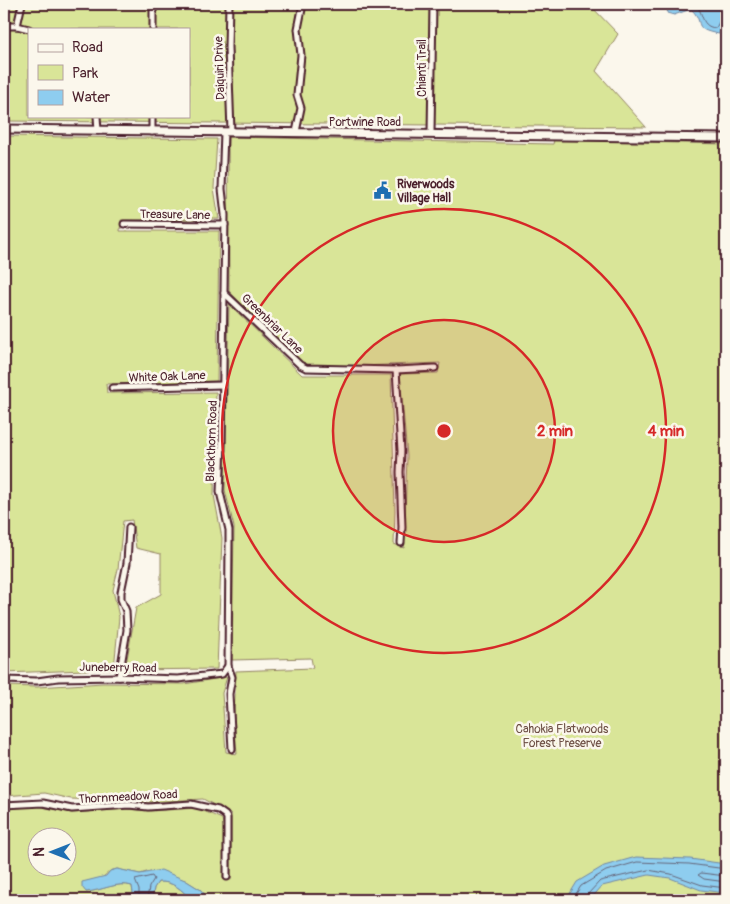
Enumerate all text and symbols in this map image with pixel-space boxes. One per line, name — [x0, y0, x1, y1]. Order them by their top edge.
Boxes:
legend — [28, 28, 190, 118]
street label: Daiquiri Drive — [211, 36, 229, 100]
text: Road — [72, 38, 103, 57]
street label: Chianti Trail — [415, 39, 430, 97]
text: Park — [72, 64, 99, 83]
text: Water — [72, 88, 111, 107]
street label: Portwine Road — [329, 115, 401, 130]
place label: Riverwoods Village Hall — [397, 177, 455, 206]
public building icon: Riverwoods Village Hall — [373, 181, 393, 201]
street label: Treasure Lane — [140, 207, 210, 223]
street label: Greenbriar Lane — [238, 291, 306, 357]
street label: White Oak Lane — [128, 368, 206, 386]
street label: Blackthorn Road — [203, 400, 221, 482]
centre of rings — [435, 422, 453, 440]
text: 2 min — [537, 422, 573, 441]
text: 4 min — [648, 422, 685, 441]
street label: Juneberry Road — [79, 660, 157, 676]
park label: Cahokia Flatwoods Forest Preserve — [516, 722, 609, 751]
street label: Thornmeadow Road — [78, 787, 178, 807]
north arrow — [28, 826, 78, 876]
text: N — [31, 847, 48, 857]

